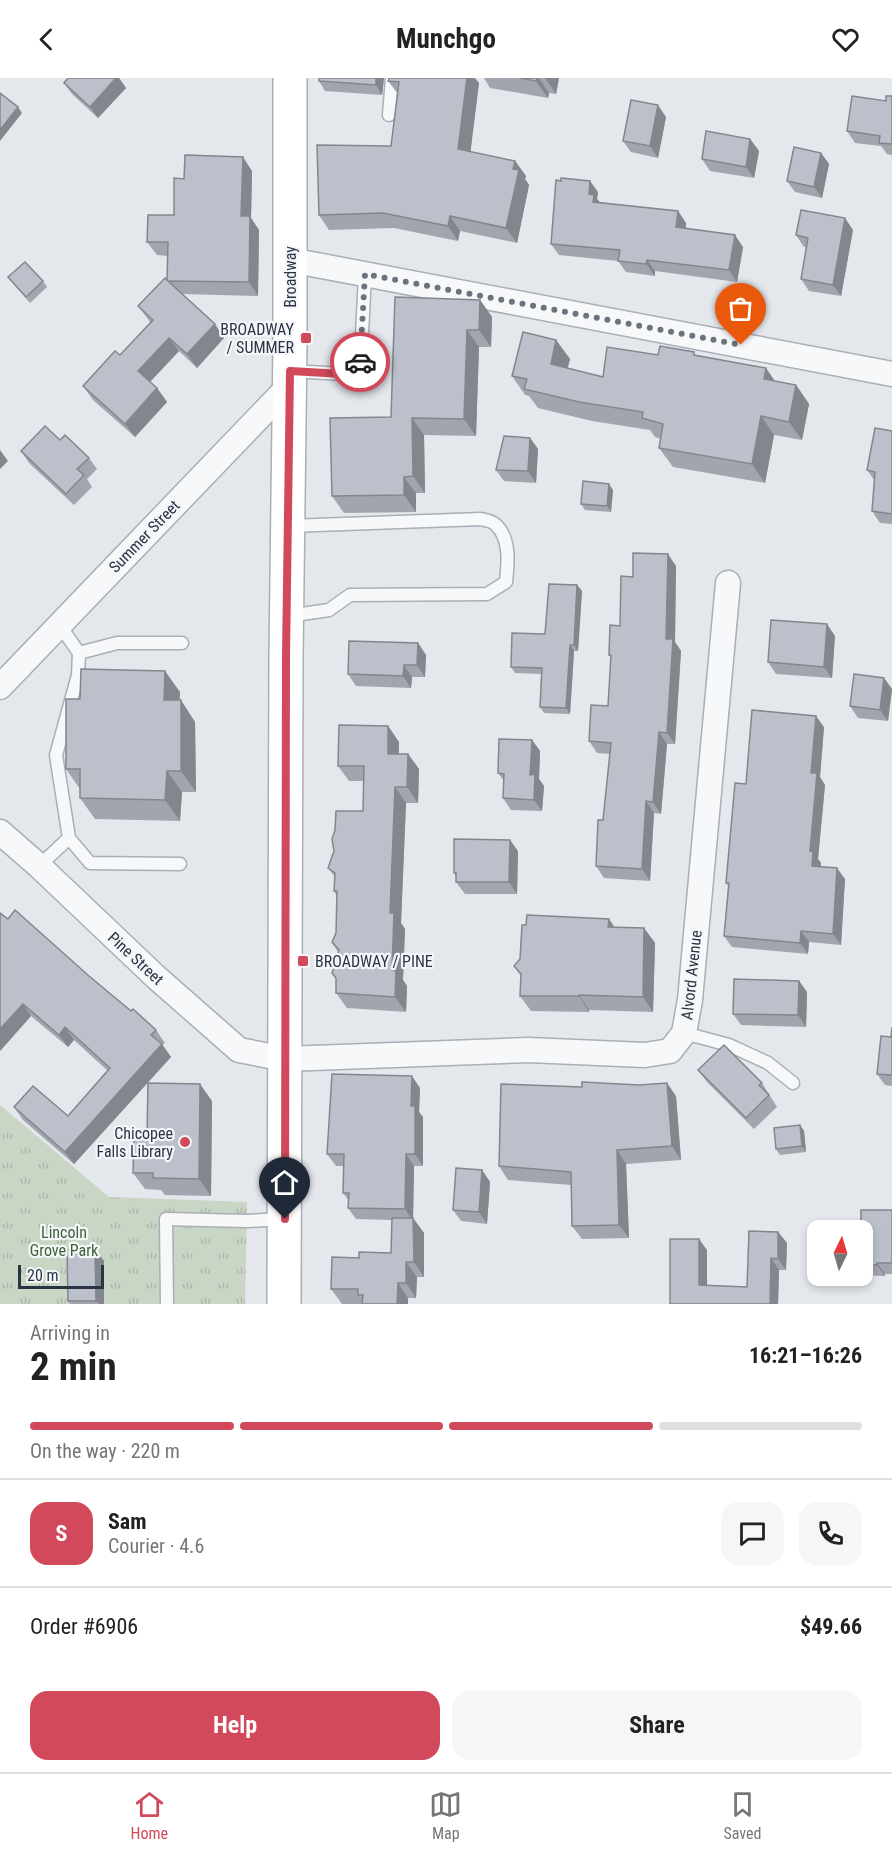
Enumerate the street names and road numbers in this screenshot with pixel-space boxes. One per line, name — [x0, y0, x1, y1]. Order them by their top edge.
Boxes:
street label: Broadway — [281, 246, 300, 308]
street label: Summer Street — [105, 496, 184, 577]
street label: Pine Street — [104, 928, 168, 989]
street label: Alvord Avenue — [677, 929, 706, 1021]

